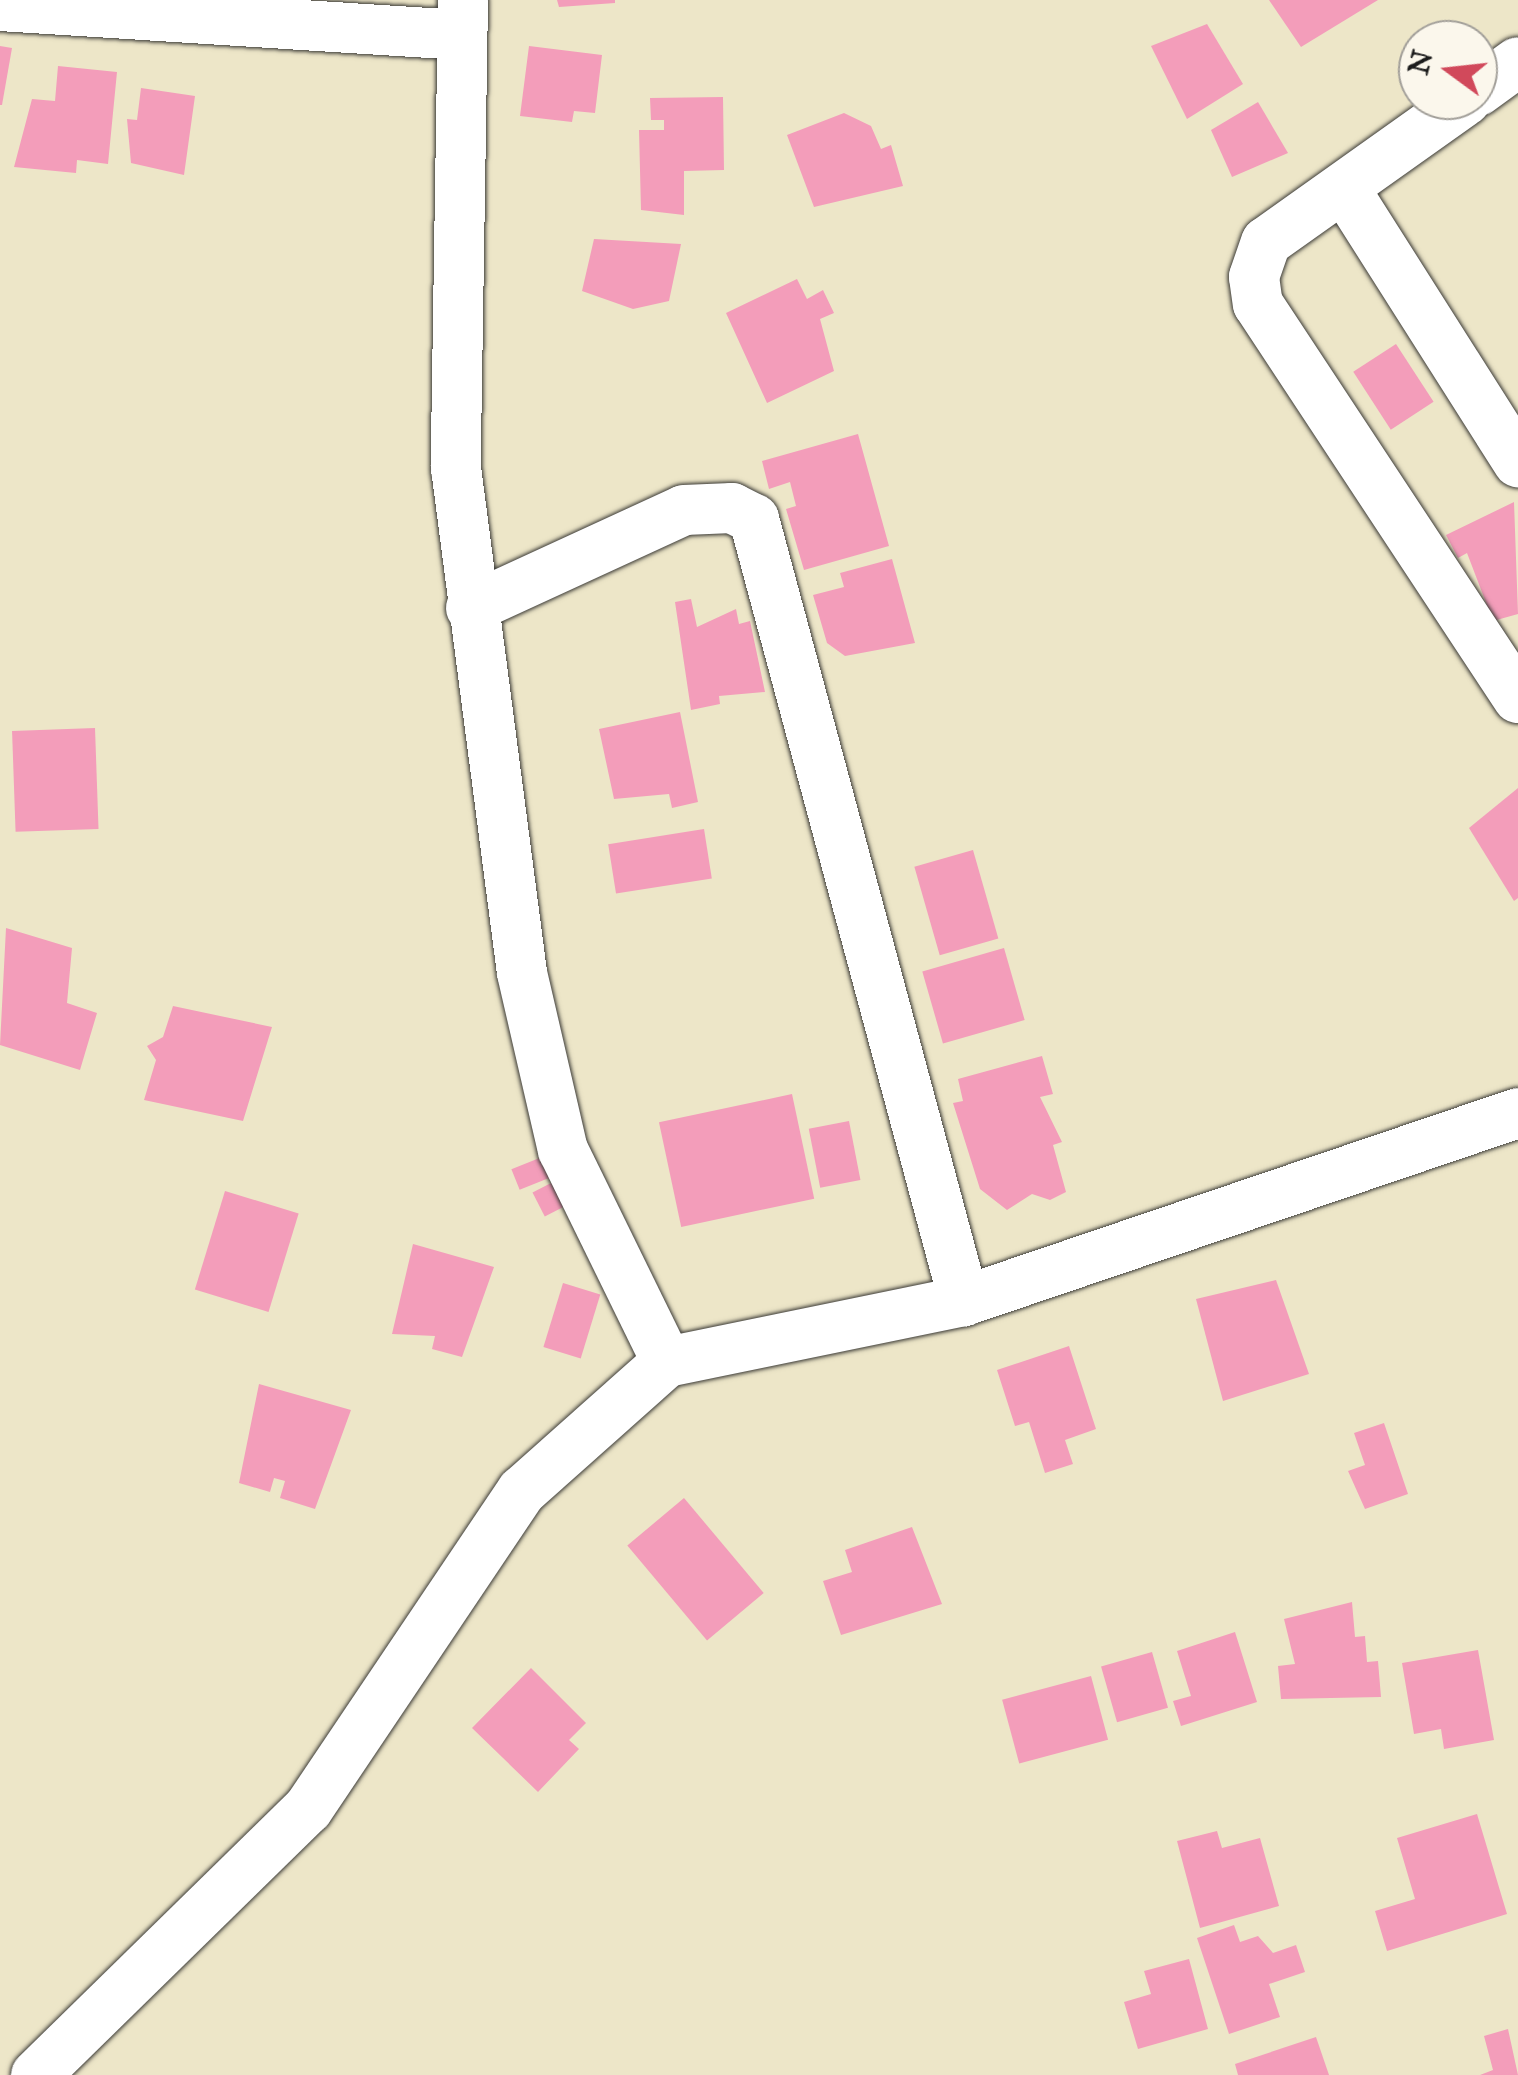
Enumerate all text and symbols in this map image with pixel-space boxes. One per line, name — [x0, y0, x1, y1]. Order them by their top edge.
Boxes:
north arrow — [1398, 20, 1498, 120]
text: N — [1400, 47, 1440, 79]

